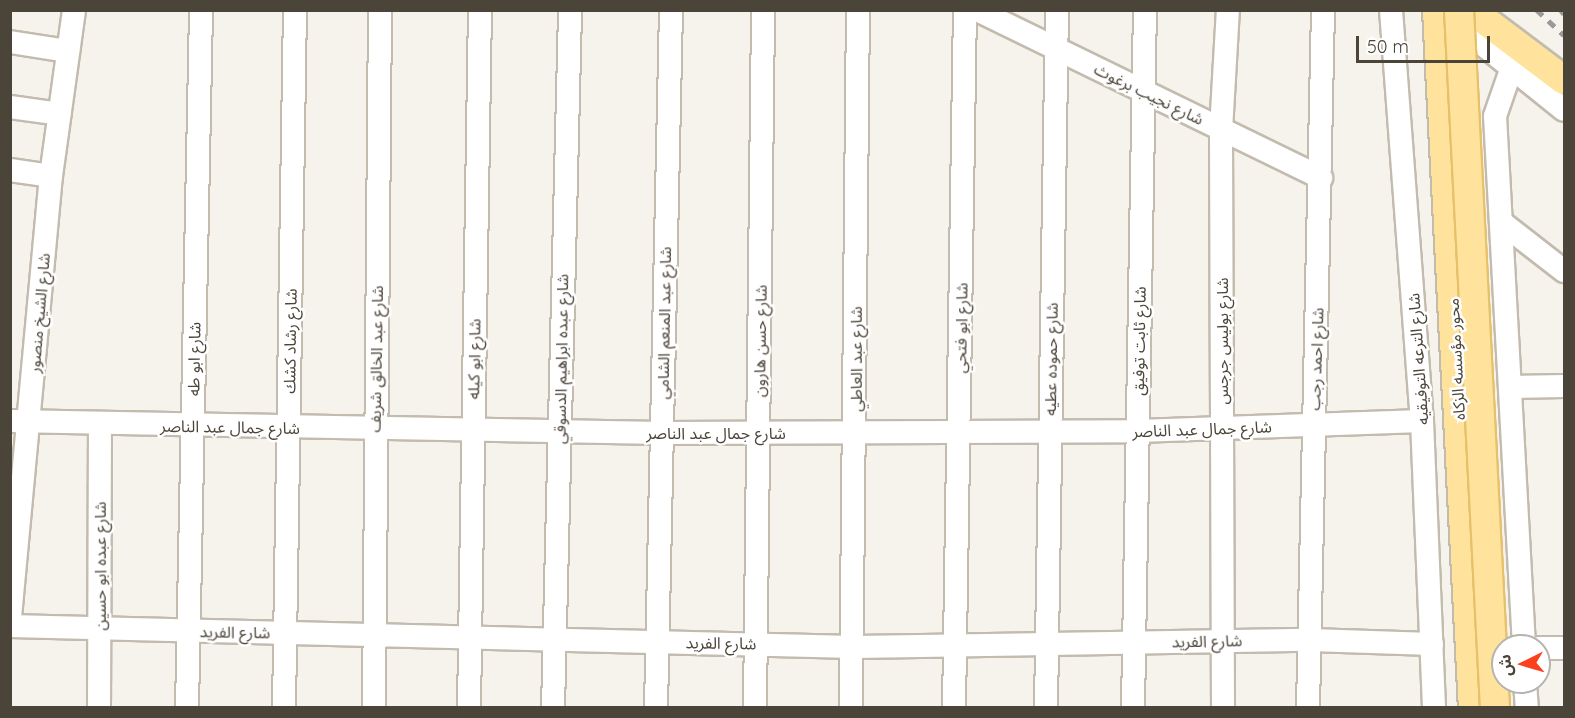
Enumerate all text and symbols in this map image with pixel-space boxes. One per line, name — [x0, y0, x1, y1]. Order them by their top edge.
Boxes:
scale bar — [1359, 24, 1492, 62]
text: 50 m — [1367, 35, 1409, 58]
street label: شارع نجيب برغوث — [1091, 59, 1207, 129]
street label: شارع عبد المنعم الشامي — [653, 246, 675, 400]
street label: شارع الشيخ منصور — [24, 252, 54, 374]
street label: شارع عبده ابراهيم الدسوقي — [550, 274, 572, 444]
street label: شارع بوليس جرجس — [1212, 277, 1232, 405]
street label: شارع ابو فتحي — [951, 283, 971, 373]
street label: شارع عبد الخالق شريف — [365, 285, 387, 433]
street label: شارع حسن هارون — [749, 285, 771, 397]
street label: شارع ثابت توفيق — [1128, 286, 1150, 396]
street label: شارع رشاد كشك — [279, 288, 301, 394]
street label: شارع الترعه التوفيقيه — [1404, 293, 1432, 425]
street label: محور مؤسسه الزكاه — [1443, 298, 1469, 420]
street label: شارع حموده عطيه — [1040, 302, 1062, 416]
street label: شارع عبد العاطي — [846, 306, 866, 412]
street label: شارع احمد رجب — [1305, 307, 1327, 411]
street label: شارع ابو كيله — [464, 318, 484, 400]
street label: شارع ابو طه — [184, 322, 204, 396]
street label: شارع جمال عبد الناصر — [160, 416, 300, 438]
street label: شارع جمال عبد الناصر — [1132, 417, 1272, 441]
street label: شارع جمال عبد الناصر — [646, 423, 786, 443]
street label: شارع عبده ابو حسين — [90, 501, 110, 631]
street label: شارع الفريد — [200, 622, 270, 642]
street label: شارع الفريد — [1172, 631, 1242, 651]
street label: شارع الفريد — [686, 633, 756, 653]
north arrow — [1491, 634, 1551, 694]
text: ش — [1494, 654, 1516, 677]

